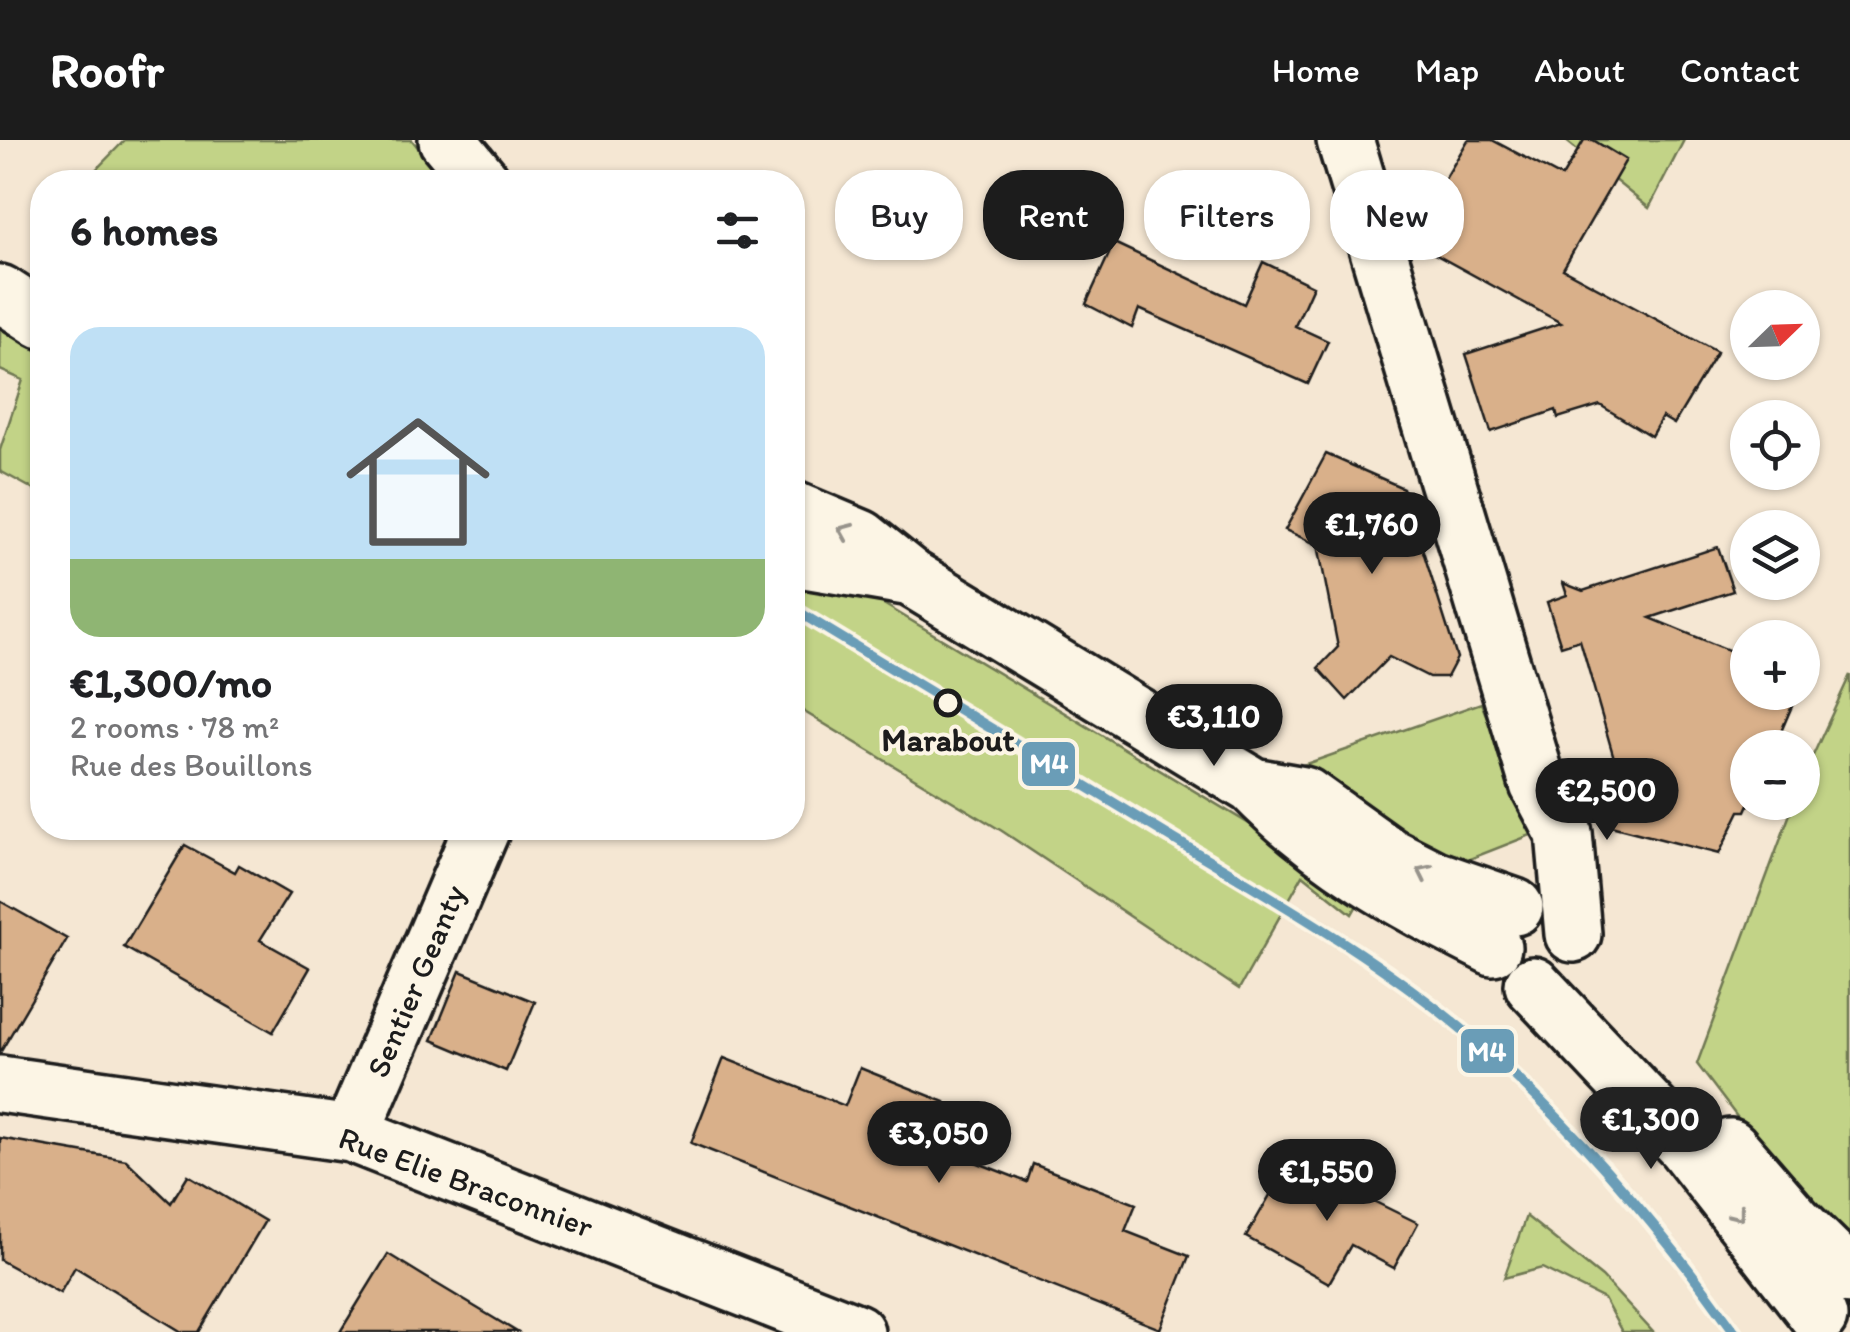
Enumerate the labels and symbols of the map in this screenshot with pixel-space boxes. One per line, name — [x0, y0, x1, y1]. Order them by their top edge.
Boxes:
north arrow — [1730, 290, 1820, 380]
pin: €1,760 — [1291, 492, 1453, 577]
one-way arrow — [837, 523, 855, 543]
pin: €3,110 — [1133, 684, 1295, 769]
marker: Marabout — [935, 690, 961, 716]
place label: Marabout — [882, 721, 1014, 759]
line badge: M4 — [1020, 740, 1077, 788]
text: M4 — [1030, 746, 1069, 780]
pin: €2,500 — [1526, 758, 1688, 843]
one-way arrow — [1416, 865, 1434, 885]
street label: Sentier Geanty — [358, 879, 474, 1083]
line badge: M4 — [1459, 1027, 1516, 1075]
text: M4 — [1468, 1034, 1507, 1068]
pin: €1,300 — [1570, 1087, 1732, 1172]
pin: €3,050 — [858, 1101, 1020, 1186]
street label: Rue Elie Braconnier — [334, 1118, 599, 1246]
pin: €1,550 — [1246, 1139, 1408, 1224]
one-way arrow — [1726, 1203, 1744, 1221]

